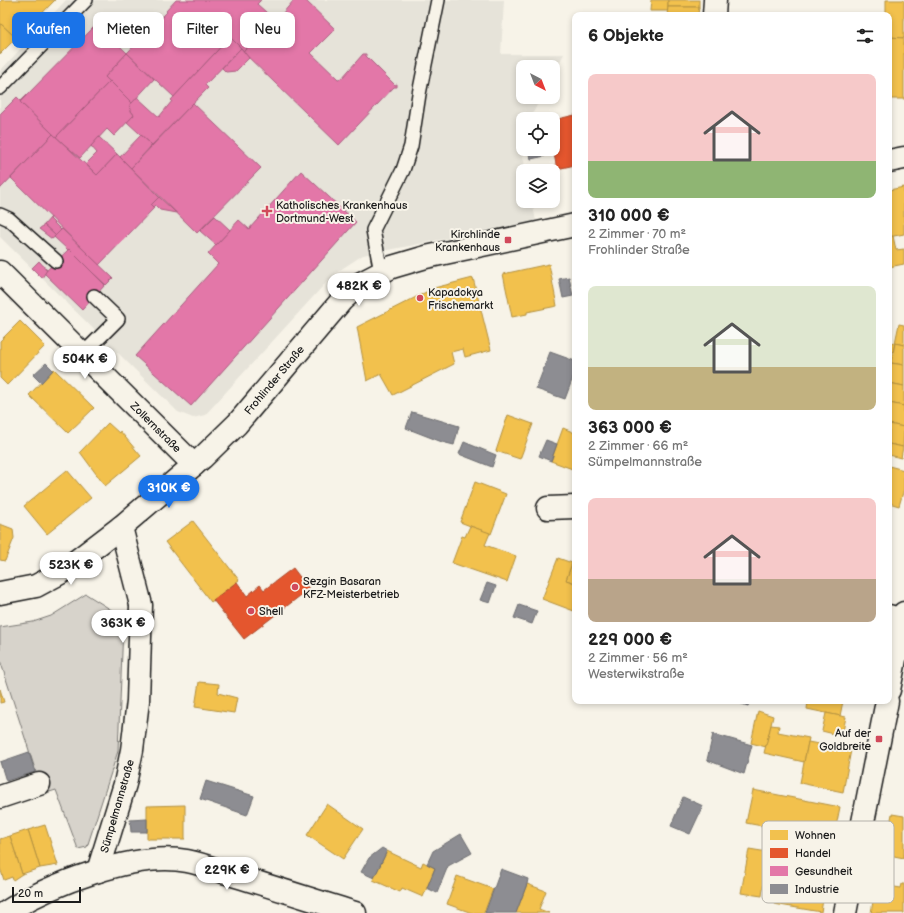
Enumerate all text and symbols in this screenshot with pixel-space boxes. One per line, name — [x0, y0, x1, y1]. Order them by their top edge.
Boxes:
chip: Kaufen — [12, 12, 85, 48]
chip: Mieten — [93, 12, 164, 48]
chip: Filter — [172, 12, 232, 48]
chip: Neu — [240, 12, 295, 48]
icon: filters — [854, 25, 876, 47]
text: 6 Objekte — [588, 26, 664, 46]
north arrow — [516, 60, 560, 104]
map controls — [516, 60, 560, 208]
icon: home — [696, 100, 768, 172]
button: locate — [516, 112, 560, 156]
button: layers — [516, 164, 560, 208]
place label: Katholisches Krankenhaus Dortmund-West — [276, 199, 408, 225]
marker: Katholisches Krankenhaus Dortmund-West — [261, 205, 273, 217]
text: 310 000 € — [588, 206, 669, 226]
text: 2 Zimmer · 70 m² — [588, 226, 686, 242]
place label: Kirchlinde Krankenhaus — [435, 228, 501, 254]
marker: Kirchlinde Krankenhaus — [503, 235, 513, 245]
text: Frohlinder Straße — [588, 242, 690, 258]
pin: 482K € — [326, 273, 392, 307]
text: 482K € — [336, 278, 382, 294]
place label: Kapadokya Frischemarkt — [428, 286, 494, 312]
marker: Kapadokya Frischemarkt — [415, 293, 425, 303]
icon: home — [696, 312, 768, 384]
street label: Frohlinder Straße — [242, 343, 307, 417]
pin: 504K € — [52, 346, 118, 380]
text: 504K € — [62, 351, 108, 367]
street label: Zollernstraße — [127, 399, 184, 456]
text: 363 000 € — [588, 418, 672, 438]
text: 2 Zimmer · 66 m² — [588, 438, 688, 454]
text: Sümpelmannstraße — [588, 454, 702, 470]
pin: 310K € — [136, 475, 202, 509]
text: 310K € — [147, 480, 191, 496]
icon: home — [696, 524, 768, 596]
pin: 523K € — [38, 552, 104, 586]
text: 523K € — [49, 557, 93, 573]
place label: Sezgin Basaran KFZ-Meisterbetrieb — [303, 575, 399, 601]
marker: Sezgin Basaran KFZ-Meisterbetrieb — [290, 582, 300, 592]
place label: Shell — [259, 605, 283, 618]
marker: Shell — [246, 606, 256, 616]
pin: 363K € — [90, 610, 156, 644]
text: 363K € — [100, 615, 146, 631]
text: 229 000 € — [588, 630, 672, 650]
text: 2 Zimmer · 56 m² — [588, 650, 688, 666]
text: Westerwikstraße — [588, 666, 685, 682]
place label: Auf der Goldbreite — [819, 727, 872, 753]
marker: Auf der Goldbreite — [874, 734, 884, 744]
street label: Sümpelmannstraße — [98, 758, 137, 854]
legend — [762, 821, 894, 903]
text: Wohnen — [795, 829, 836, 842]
text: Handel — [795, 847, 831, 860]
pin: 229K € — [194, 857, 260, 891]
text: 229K € — [204, 862, 250, 878]
text: Gesundheit — [795, 865, 853, 878]
text: Industrie — [795, 883, 839, 896]
scale bar — [12, 885, 81, 904]
text: 20 m — [18, 887, 43, 900]

